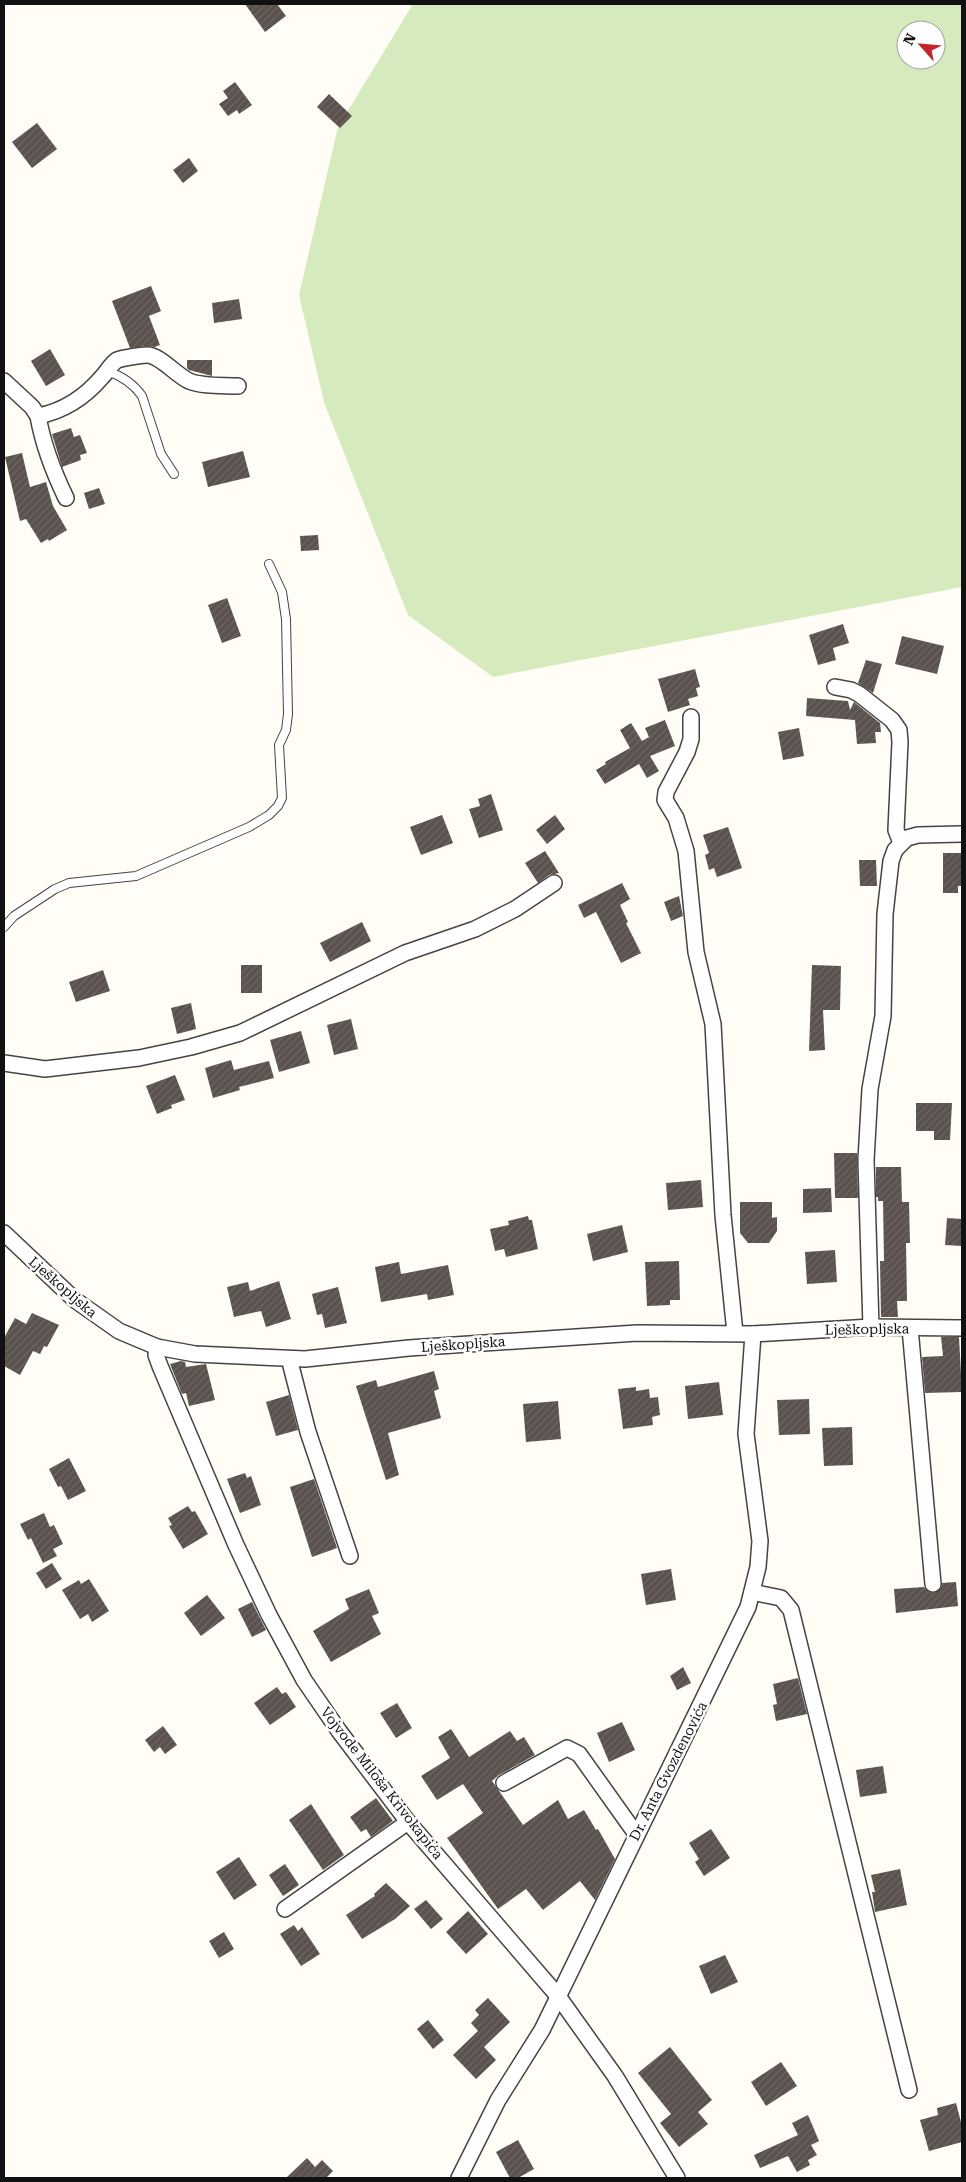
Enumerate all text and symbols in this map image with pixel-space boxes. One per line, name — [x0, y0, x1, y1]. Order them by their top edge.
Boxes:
north arrow — [896, 20, 946, 70]
text: N — [900, 30, 919, 48]
street label: Lješkopljska — [26, 1253, 100, 1321]
street label: Lješkopljska — [825, 1320, 910, 1338]
street label: Lješkopljska — [420, 1333, 506, 1355]
street label: Dr. Anta Gvozdenovića — [626, 1698, 710, 1843]
street label: Vojvode Miloša Krivokapića — [318, 1704, 447, 1863]

